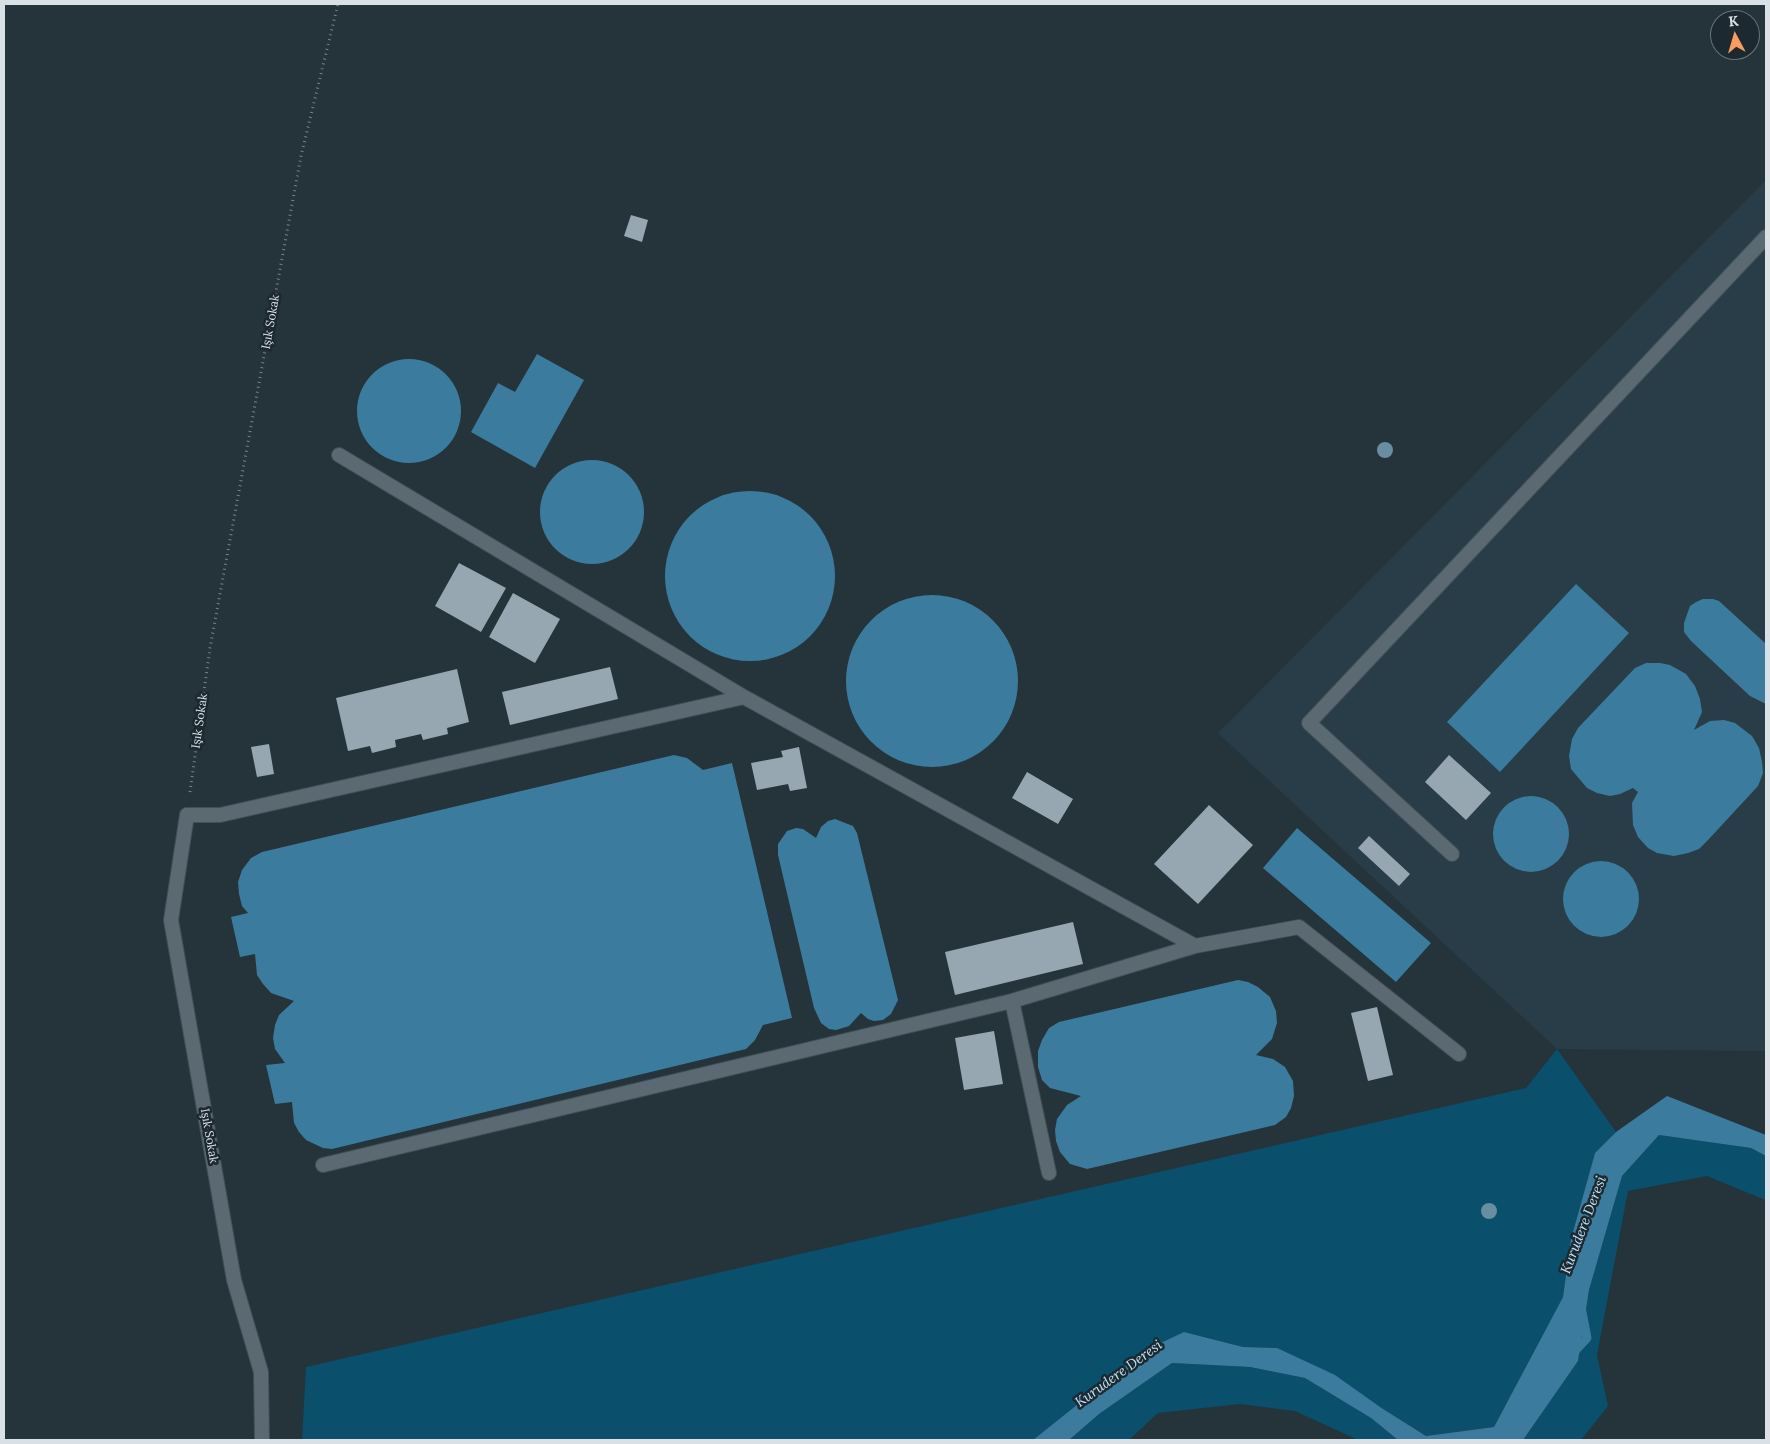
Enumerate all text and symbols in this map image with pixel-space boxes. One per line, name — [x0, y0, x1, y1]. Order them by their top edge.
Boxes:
north arrow — [1710, 10, 1760, 60]
text: K — [1728, 12, 1739, 31]
street label: Işık Sokak — [259, 293, 283, 351]
street label: Işık Sokak — [189, 693, 211, 749]
street label: Işık Sokak — [197, 1107, 221, 1165]
water label: Kurudere Deresi — [1558, 1174, 1610, 1276]
water label: Kurudere Deresi — [1072, 1337, 1166, 1411]

